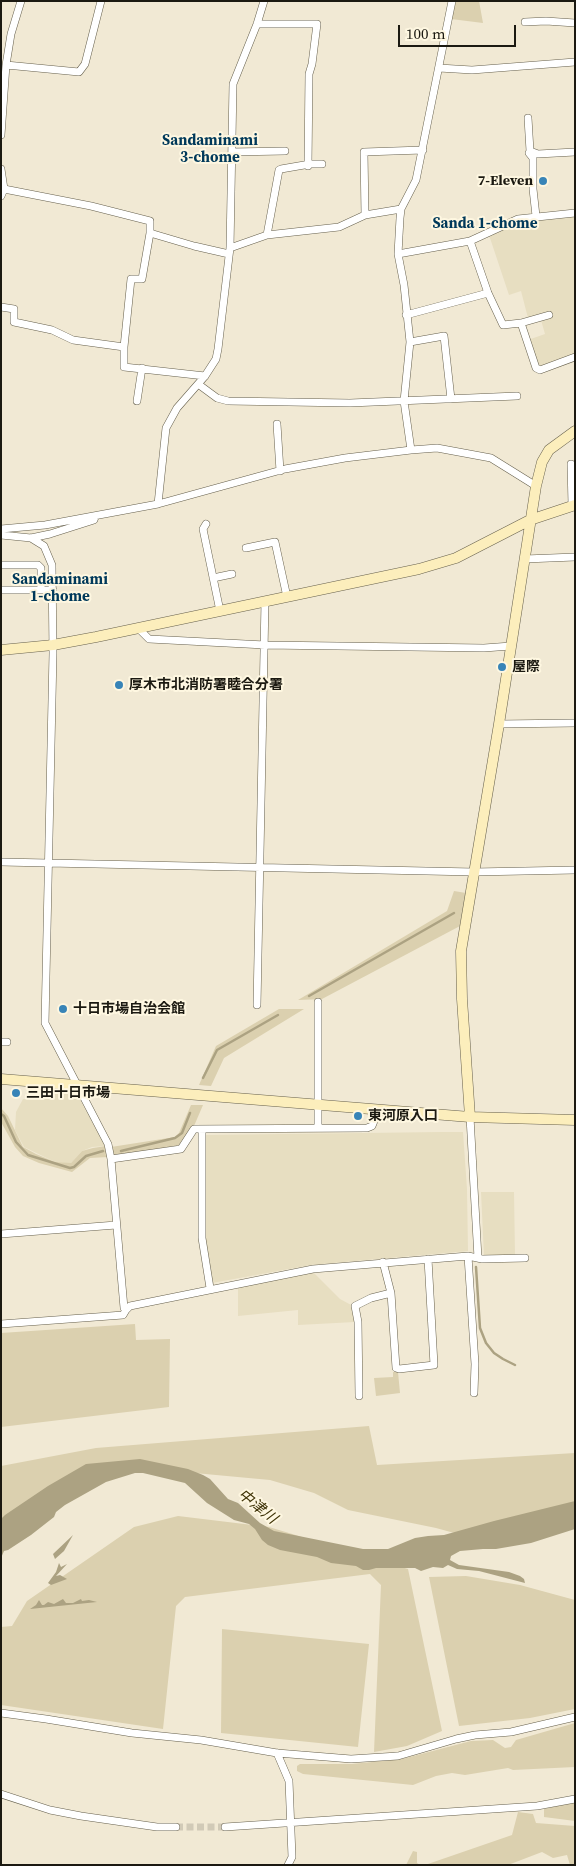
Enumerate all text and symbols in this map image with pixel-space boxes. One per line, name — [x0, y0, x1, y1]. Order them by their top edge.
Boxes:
scale bar — [401, 15, 518, 47]
text: 100 m — [406, 23, 446, 44]
district label: Sandaminami 3-chome — [162, 132, 258, 167]
place label: 7-Eleven — [478, 173, 533, 189]
marker: 7-Eleven — [537, 175, 549, 187]
district label: Sanda 1-chome — [432, 215, 538, 233]
district label: Sandaminami 1-chome — [12, 571, 108, 606]
place label: 屋際 — [512, 659, 540, 675]
marker: 屋際 — [496, 661, 508, 673]
place label: 厚木市北消防署睦合分署 — [129, 677, 283, 693]
marker: 厚木市北消防署睦合分署 — [113, 679, 125, 691]
place label: 十日市場自治会館 — [73, 1001, 185, 1017]
marker: 十日市場自治会館 — [57, 1003, 69, 1015]
place label: 三田十日市場 — [26, 1085, 110, 1101]
marker: 三田十日市場 — [10, 1087, 22, 1099]
place label: 東河原入口 — [368, 1108, 438, 1124]
marker: 東河原入口 — [352, 1110, 364, 1122]
water label: 中津川 — [234, 1486, 280, 1528]

